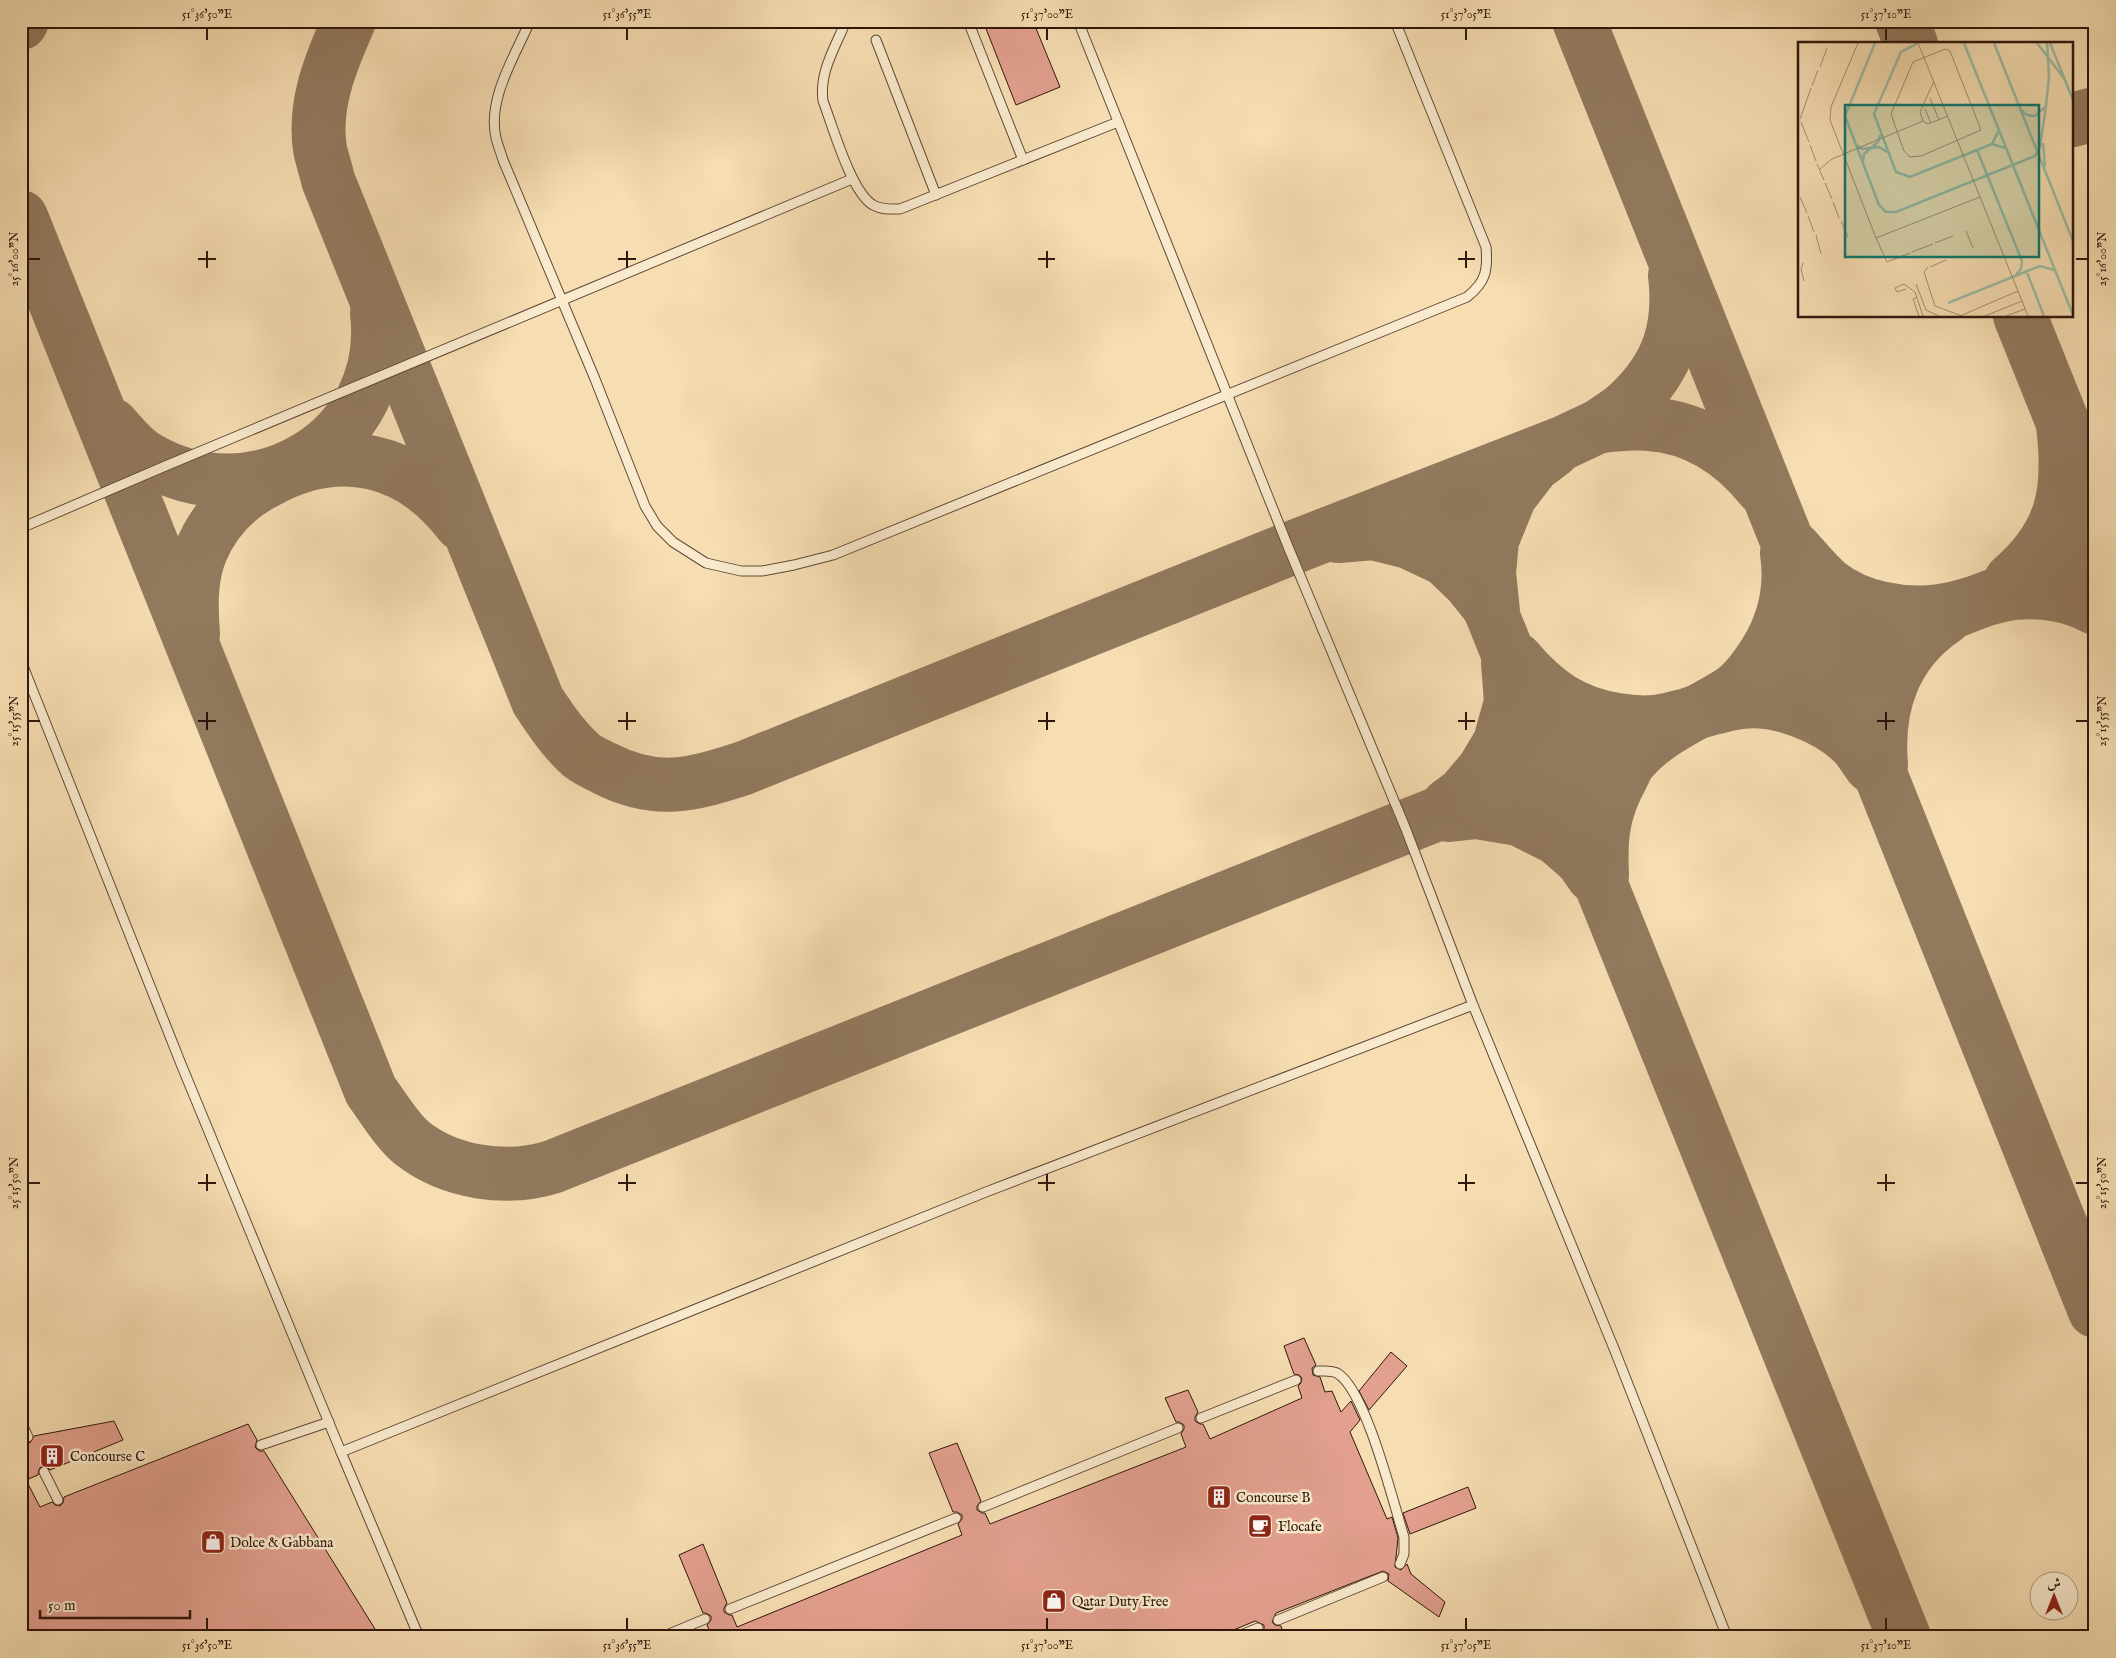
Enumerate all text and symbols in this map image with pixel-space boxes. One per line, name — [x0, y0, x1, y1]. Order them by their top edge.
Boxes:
text: 51°36'50"E — [182, 7, 232, 22]
text: 51°36'55"E — [603, 7, 651, 22]
text: 51°37'00"E — [1021, 7, 1073, 22]
text: 51°37'05"E — [1441, 7, 1491, 22]
text: 51°37'10"E — [1861, 7, 1911, 22]
inset map — [1798, 42, 2074, 318]
text: 25°16'00"N — [7, 231, 22, 286]
text: 25°16'00"N — [2095, 231, 2110, 286]
text: 25°15'55"N — [7, 695, 22, 746]
text: 25°15'55"N — [2095, 695, 2110, 746]
text: 25°15'50"N — [7, 1156, 22, 1209]
text: 25°15'50"N — [2095, 1156, 2110, 1209]
building icon: Concourse C — [39, 1443, 65, 1469]
place label: Concourse C — [70, 1448, 145, 1466]
building icon: Concourse B — [1206, 1484, 1232, 1510]
place label: Concourse B — [1236, 1489, 1311, 1507]
cafe icon: Flocafe — [1247, 1513, 1273, 1539]
place label: Flocafe — [1278, 1518, 1322, 1536]
shop icon: Dolce & Gabbana — [200, 1529, 226, 1555]
place label: Dolce & Gabbana — [230, 1534, 334, 1552]
north arrow — [2028, 1570, 2078, 1620]
text: ش — [2047, 1575, 2061, 1593]
scale bar — [40, 1588, 190, 1620]
shop icon: Qatar Duty Free — [1041, 1588, 1067, 1614]
place label: Qatar Duty Free — [1072, 1593, 1169, 1611]
text: 50 m — [48, 1596, 76, 1615]
text: 51°36'50"E — [182, 1638, 232, 1653]
text: 51°36'55"E — [603, 1638, 651, 1653]
text: 51°37'00"E — [1021, 1638, 1073, 1653]
text: 51°37'05"E — [1441, 1638, 1491, 1653]
text: 51°37'10"E — [1861, 1638, 1911, 1653]

